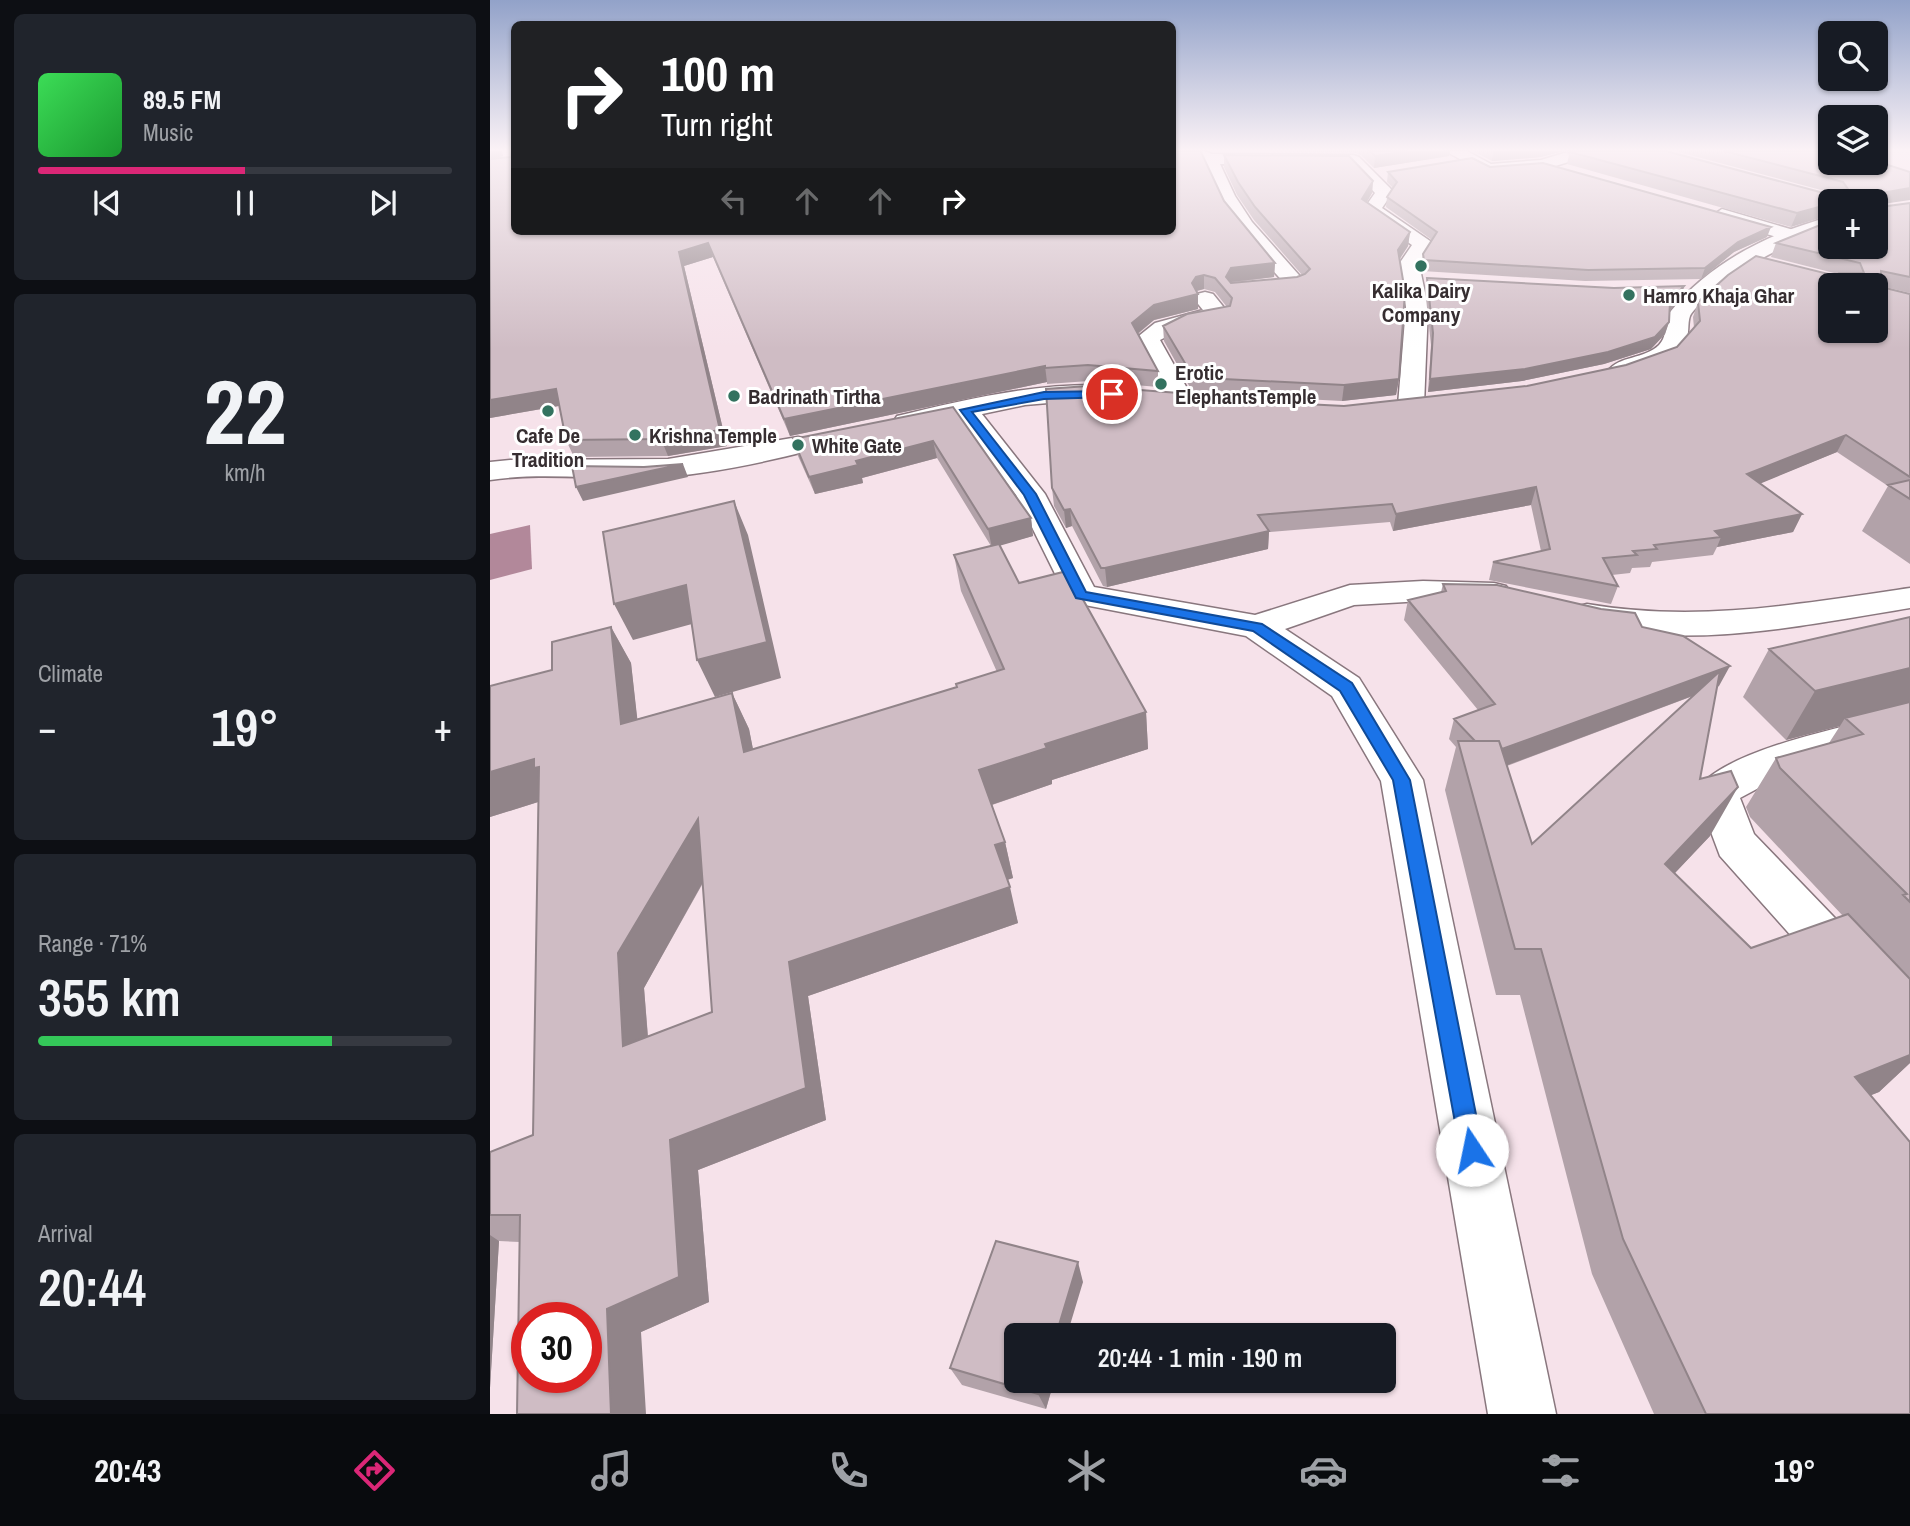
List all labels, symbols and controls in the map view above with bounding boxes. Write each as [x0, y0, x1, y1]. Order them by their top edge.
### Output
map controls [1818, 21, 1888, 343]
button: search [1818, 21, 1888, 91]
text: 100 m [661, 40, 775, 106]
icon: right [546, 49, 637, 140]
text: 89.5 FM [143, 82, 221, 117]
text: Turn right [661, 103, 773, 146]
button: layers [1818, 105, 1888, 175]
text: Music [143, 117, 193, 148]
icon: left [715, 182, 753, 220]
icon: ahead [788, 182, 826, 220]
icon: ahead [861, 182, 899, 220]
icon: right [934, 182, 972, 220]
icon: previous [88, 184, 126, 222]
icon: pause [226, 184, 264, 222]
icon: next [364, 184, 402, 222]
button: + [1818, 189, 1888, 259]
marker: Kalika Dairy Company [1413, 258, 1429, 274]
button: − [1818, 273, 1888, 343]
place label: Kalika Dairy Company [1372, 276, 1471, 329]
place label: Hamro Khaja Ghar [1643, 281, 1795, 310]
marker: Hamro Khaja Ghar [1621, 287, 1637, 303]
text: 22 [204, 350, 287, 472]
place label: Erotic ElephantsTemple [1175, 358, 1316, 411]
pin [1082, 364, 1142, 424]
icon: arrive [1093, 375, 1131, 413]
marker: Erotic ElephantsTemple [1153, 376, 1169, 392]
place label: Badrinath Tirtha [748, 382, 881, 411]
marker: Badrinath Tirtha [726, 388, 742, 404]
marker: Cafe De Tradition [540, 403, 556, 419]
place label: Cafe De Tradition [512, 421, 584, 474]
place label: Krishna Temple [649, 421, 777, 450]
marker: Krishna Temple [627, 427, 643, 443]
place label: White Gate [812, 431, 902, 460]
marker: White Gate [790, 437, 806, 453]
text: km/h [225, 457, 265, 488]
text: Climate [38, 658, 103, 689]
text: 19° [211, 692, 279, 762]
text: − [38, 702, 56, 753]
text: + [434, 702, 452, 753]
text: Range · 71% [38, 928, 147, 959]
text: 355 km [38, 962, 181, 1032]
position arrow [1435, 1113, 1509, 1187]
text: Arrival [38, 1218, 93, 1249]
text: 20:44 [38, 1252, 146, 1322]
speed limit sign: 30 [511, 1302, 602, 1393]
text: 20:44 · 1 min · 190 m [1098, 1340, 1302, 1375]
icon: directions [350, 1446, 399, 1495]
icon: music [587, 1446, 636, 1495]
icon: phone [824, 1446, 873, 1495]
icon: climate [1062, 1446, 1111, 1495]
icon: car [1299, 1446, 1348, 1495]
icon: filters [1536, 1446, 1585, 1495]
text: 20:43 [94, 1449, 161, 1492]
text: 19° [1774, 1449, 1816, 1492]

